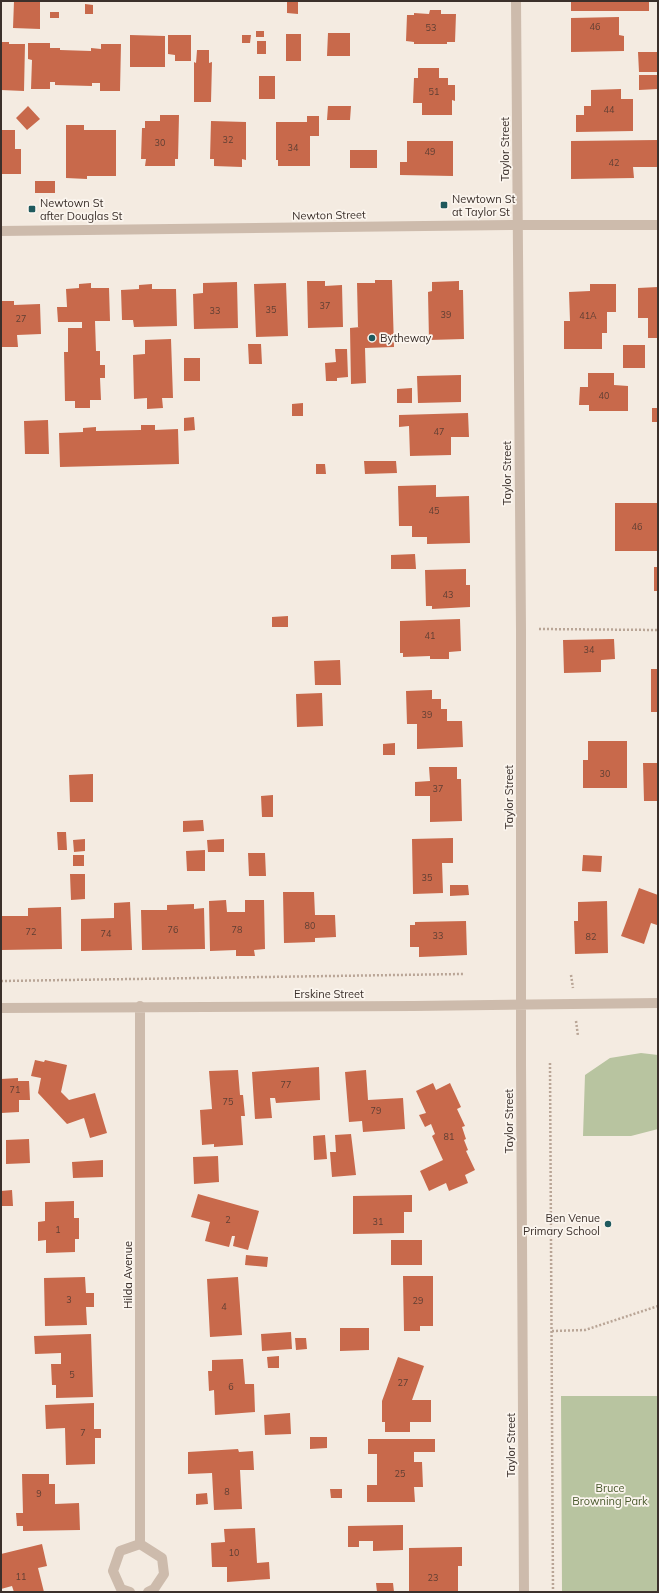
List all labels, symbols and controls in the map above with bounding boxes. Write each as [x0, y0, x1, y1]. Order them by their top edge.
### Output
house number: 46 [590, 21, 600, 32]
house number: 53 [426, 22, 436, 33]
house number: 51 [429, 86, 439, 97]
house number: 44 [604, 104, 615, 115]
street label: Taylor Street [498, 117, 512, 181]
house number: 32 [223, 134, 233, 145]
house number: 30 [155, 137, 165, 148]
house number: 34 [288, 142, 299, 153]
house number: 49 [425, 146, 435, 157]
house number: 42 [609, 157, 619, 168]
place label: Newtown St at Taylor St [452, 192, 515, 219]
place label: Newtown St after Douglas St [40, 196, 123, 223]
marker: Newtown St at Taylor St [439, 200, 449, 210]
marker: Newtown St after Douglas St [27, 204, 37, 214]
street label: Newton Street [292, 207, 366, 223]
house number: 37 [320, 300, 330, 311]
house number: 35 [266, 304, 277, 315]
house number: 33 [210, 305, 220, 316]
house number: 39 [441, 309, 451, 320]
house number: 41A [579, 310, 597, 321]
house number: 27 [16, 313, 26, 324]
place label: Bytheway [380, 331, 432, 345]
marker: Bytheway [367, 333, 377, 343]
house number: 40 [599, 390, 609, 401]
house number: 47 [434, 426, 444, 437]
street label: Taylor Street [500, 441, 514, 505]
house number: 45 [429, 505, 440, 516]
house number: 46 [632, 521, 642, 532]
house number: 43 [443, 589, 453, 600]
house number: 41 [425, 630, 435, 641]
house number: 34 [584, 644, 595, 655]
house number: 39 [422, 709, 432, 720]
street label: Taylor Street [502, 765, 516, 829]
house number: 30 [600, 768, 610, 779]
house number: 37 [433, 783, 443, 794]
house number: 35 [422, 872, 433, 883]
house number: 80 [305, 920, 315, 931]
house number: 76 [168, 924, 178, 935]
house number: 78 [232, 924, 242, 935]
house number: 72 [26, 926, 36, 937]
house number: 74 [101, 928, 112, 939]
house number: 33 [433, 930, 443, 941]
house number: 82 [586, 931, 596, 942]
street label: Erskine Street [294, 987, 364, 1001]
house number: 77 [281, 1079, 291, 1090]
house number: 71 [10, 1084, 20, 1095]
street label: Taylor Street [502, 1089, 516, 1153]
house number: 75 [223, 1096, 234, 1107]
house number: 79 [371, 1105, 381, 1116]
house number: 81 [444, 1131, 454, 1142]
place label: Ben Venue Primary School [523, 1211, 600, 1238]
house number: 2 [225, 1214, 231, 1225]
house number: 31 [373, 1216, 383, 1227]
marker: Ben Venue Primary School [603, 1219, 613, 1229]
house number: 1 [55, 1224, 61, 1235]
street label: Hilda Avenue [121, 1241, 135, 1309]
house number: 3 [66, 1294, 72, 1305]
house number: 29 [413, 1295, 423, 1306]
house number: 4 [221, 1301, 227, 1312]
house number: 5 [69, 1369, 75, 1380]
house number: 27 [398, 1377, 408, 1388]
house number: 6 [228, 1381, 234, 1392]
street label: Taylor Street [504, 1413, 518, 1477]
house number: 7 [80, 1427, 86, 1438]
house number: 25 [395, 1468, 406, 1479]
park label: Bruce Browning Park [572, 1481, 648, 1508]
house number: 8 [224, 1486, 230, 1497]
house number: 9 [36, 1488, 42, 1499]
house number: 10 [229, 1547, 239, 1558]
house number: 11 [16, 1571, 26, 1582]
house number: 23 [428, 1572, 438, 1583]

